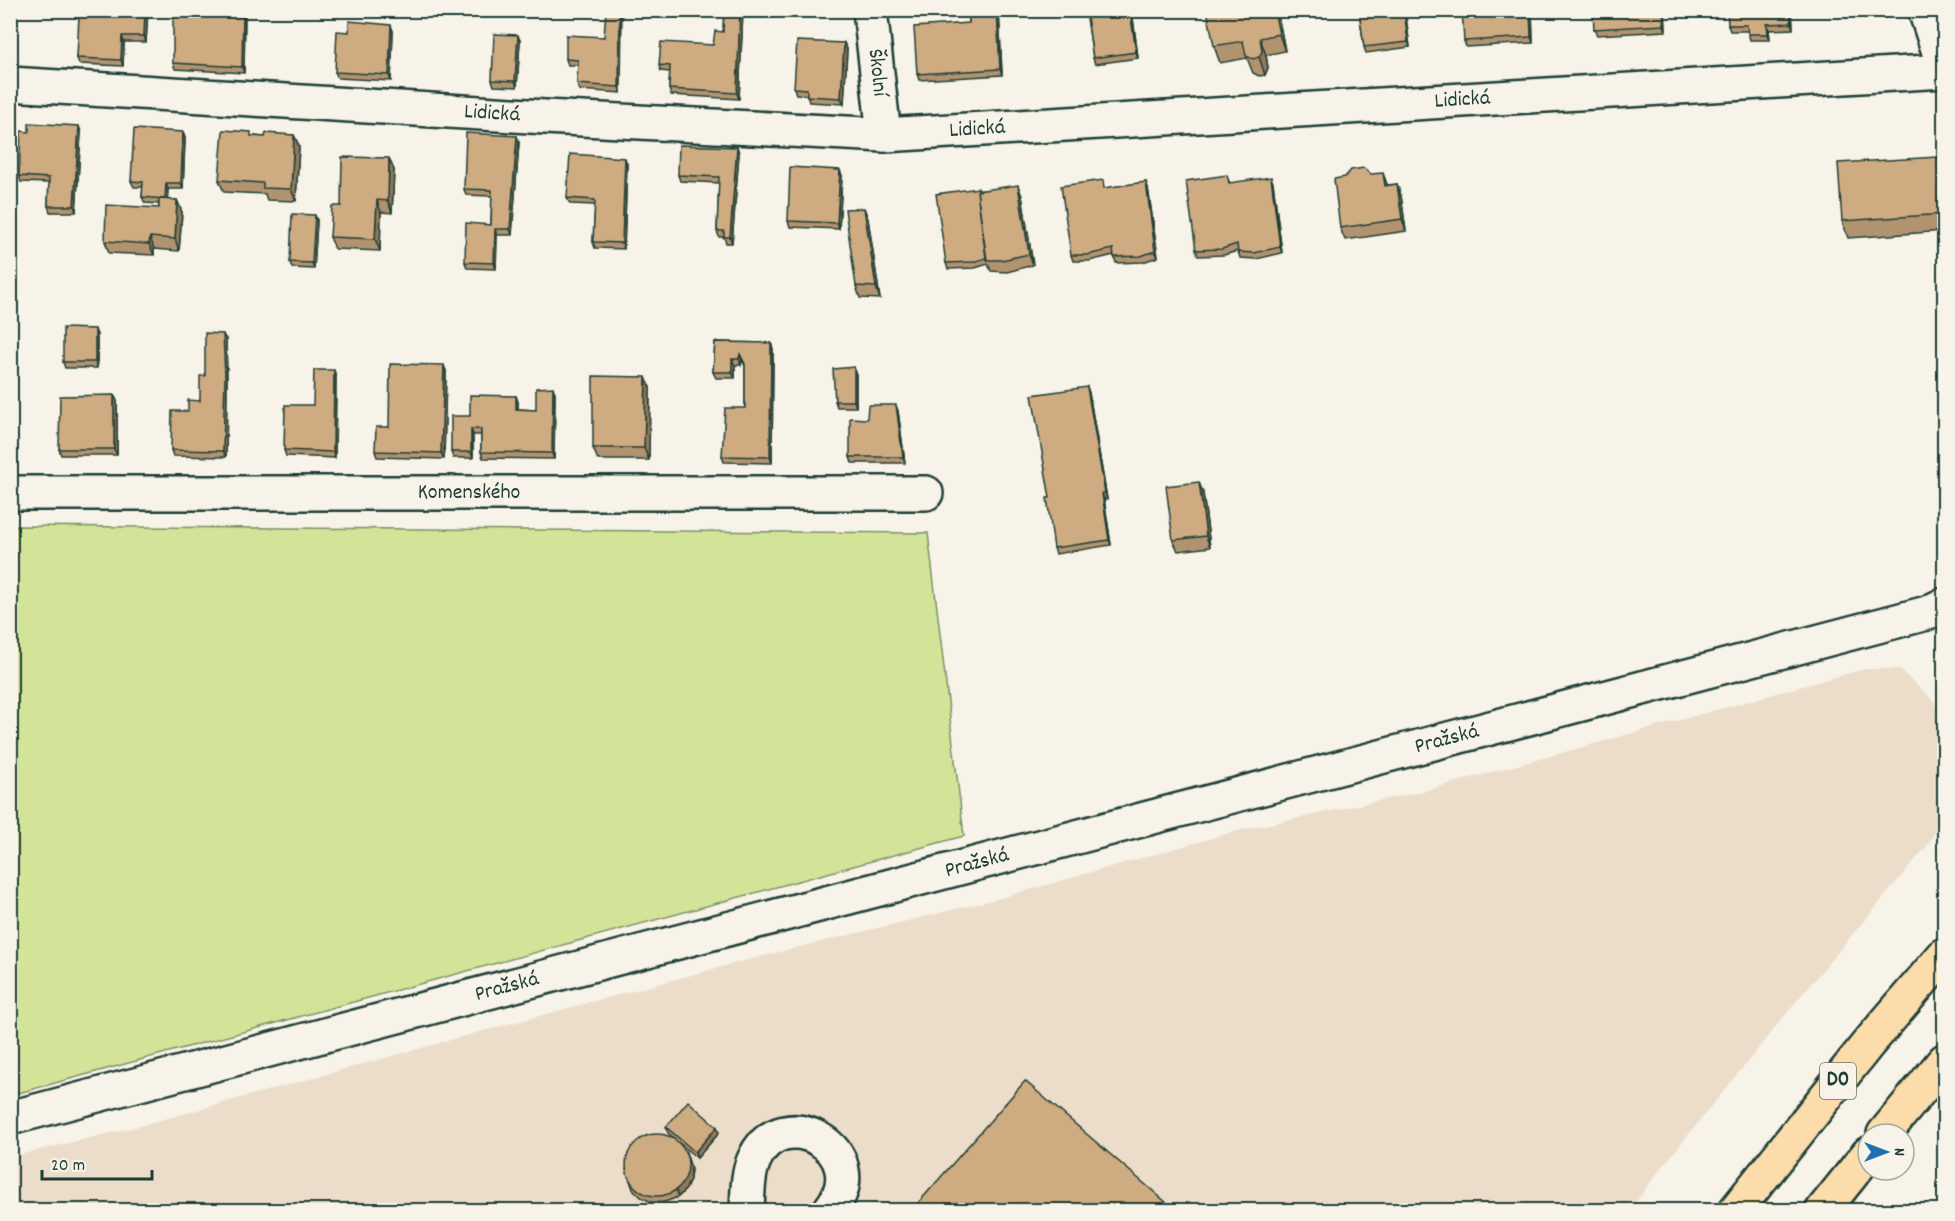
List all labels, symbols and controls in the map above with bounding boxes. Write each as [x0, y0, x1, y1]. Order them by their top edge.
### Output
street label: Školní [859, 47, 895, 100]
street label: Lidická [1433, 83, 1491, 117]
street label: Lidická [463, 97, 521, 131]
street label: Lidická [948, 112, 1006, 147]
street label: Komenského [418, 478, 520, 509]
street label: Pražská [1411, 716, 1483, 763]
street label: Pražská [941, 840, 1013, 887]
street label: Pražská [471, 964, 543, 1010]
road number: D0 [1820, 1063, 1856, 1099]
north arrow [1856, 1122, 1916, 1182]
scale bar [42, 1143, 152, 1181]
text: N [1887, 1148, 1910, 1156]
text: 20 m [51, 1154, 85, 1179]

